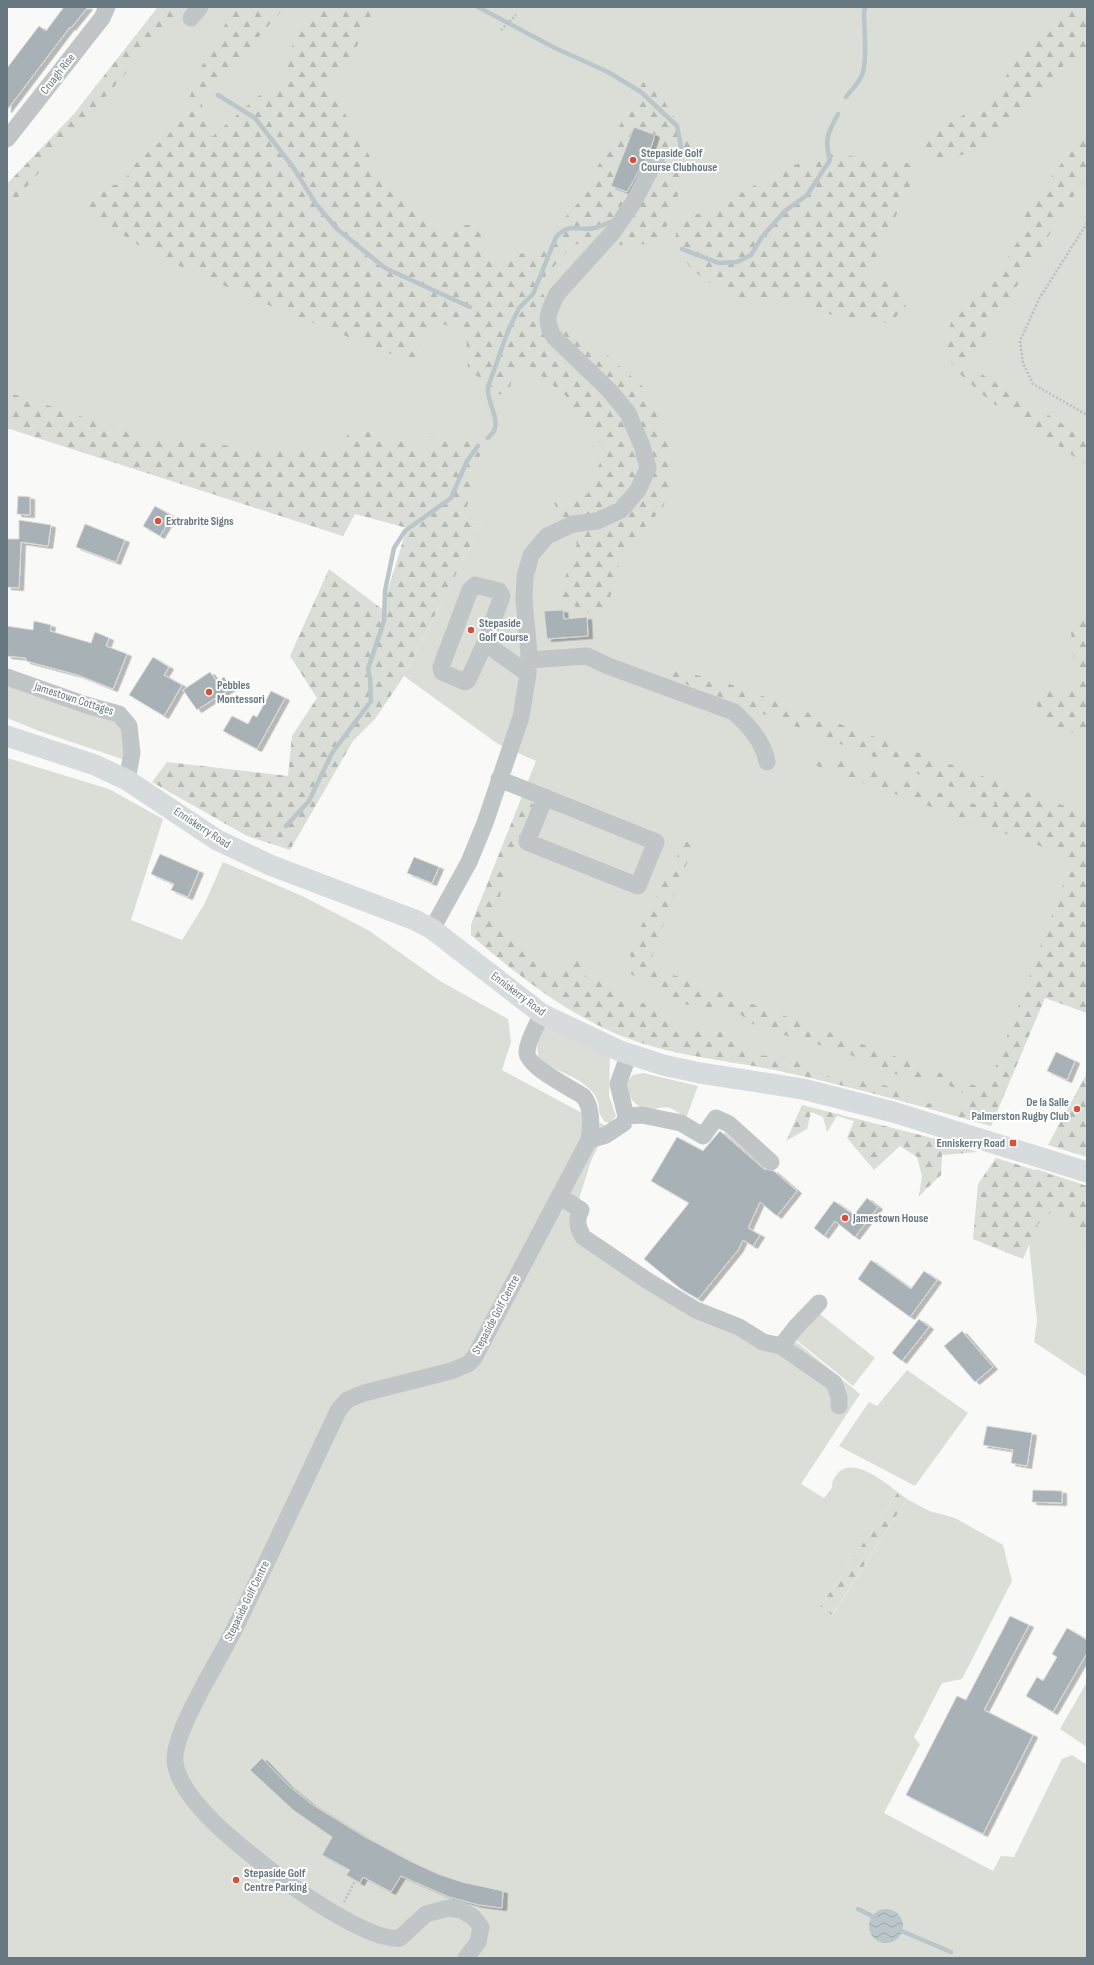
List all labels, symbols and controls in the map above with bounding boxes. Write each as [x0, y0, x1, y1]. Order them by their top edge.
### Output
street label: Cruagh Rise [37, 50, 79, 97]
place label: Stepaside Golf Course Clubhouse [641, 146, 717, 175]
marker: Stepaside Golf Course Clubhouse [628, 155, 638, 165]
place label: Extrabrite Signs [166, 514, 234, 529]
marker: Extrabrite Signs [153, 516, 163, 526]
place label: Stepaside Golf Course [479, 616, 528, 645]
marker: Stepaside Golf Course [466, 625, 476, 635]
place label: Pebbles Montessori [217, 678, 265, 707]
street label: Jamestown Cottages [31, 679, 116, 719]
marker: Pebbles Montessori [204, 687, 214, 697]
street label: Enniskerry Road [171, 804, 233, 852]
street label: Enniskerry Road [488, 969, 548, 1019]
place label: De la Salle Palmerston Rugby Club [972, 1095, 1069, 1124]
marker: De la Salle Palmerston Rugby Club [1072, 1104, 1082, 1114]
place label: Enniskerry Road [937, 1136, 1005, 1151]
marker: Enniskerry Road [1008, 1138, 1018, 1148]
place label: Jamestown House [852, 1211, 928, 1226]
marker: Jamestown House [840, 1213, 850, 1223]
street label: Stepaside Golf Centre [469, 1273, 523, 1357]
street label: Stepaside Golf Centre [221, 1558, 273, 1644]
place label: Stepaside Golf Centre Parking [244, 1866, 307, 1895]
marker: Stepaside Golf Centre Parking [231, 1875, 241, 1885]

